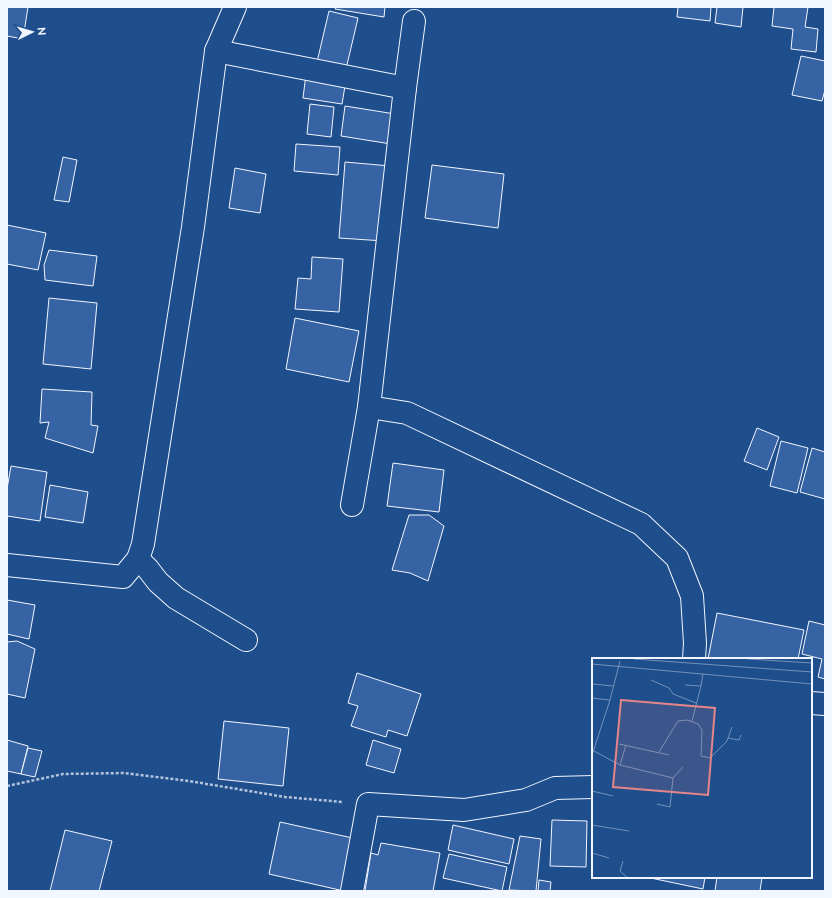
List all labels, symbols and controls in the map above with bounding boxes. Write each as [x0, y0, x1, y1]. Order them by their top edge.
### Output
north arrow [12, 12, 52, 52]
text: N [34, 26, 49, 36]
inset map [592, 658, 812, 878]

